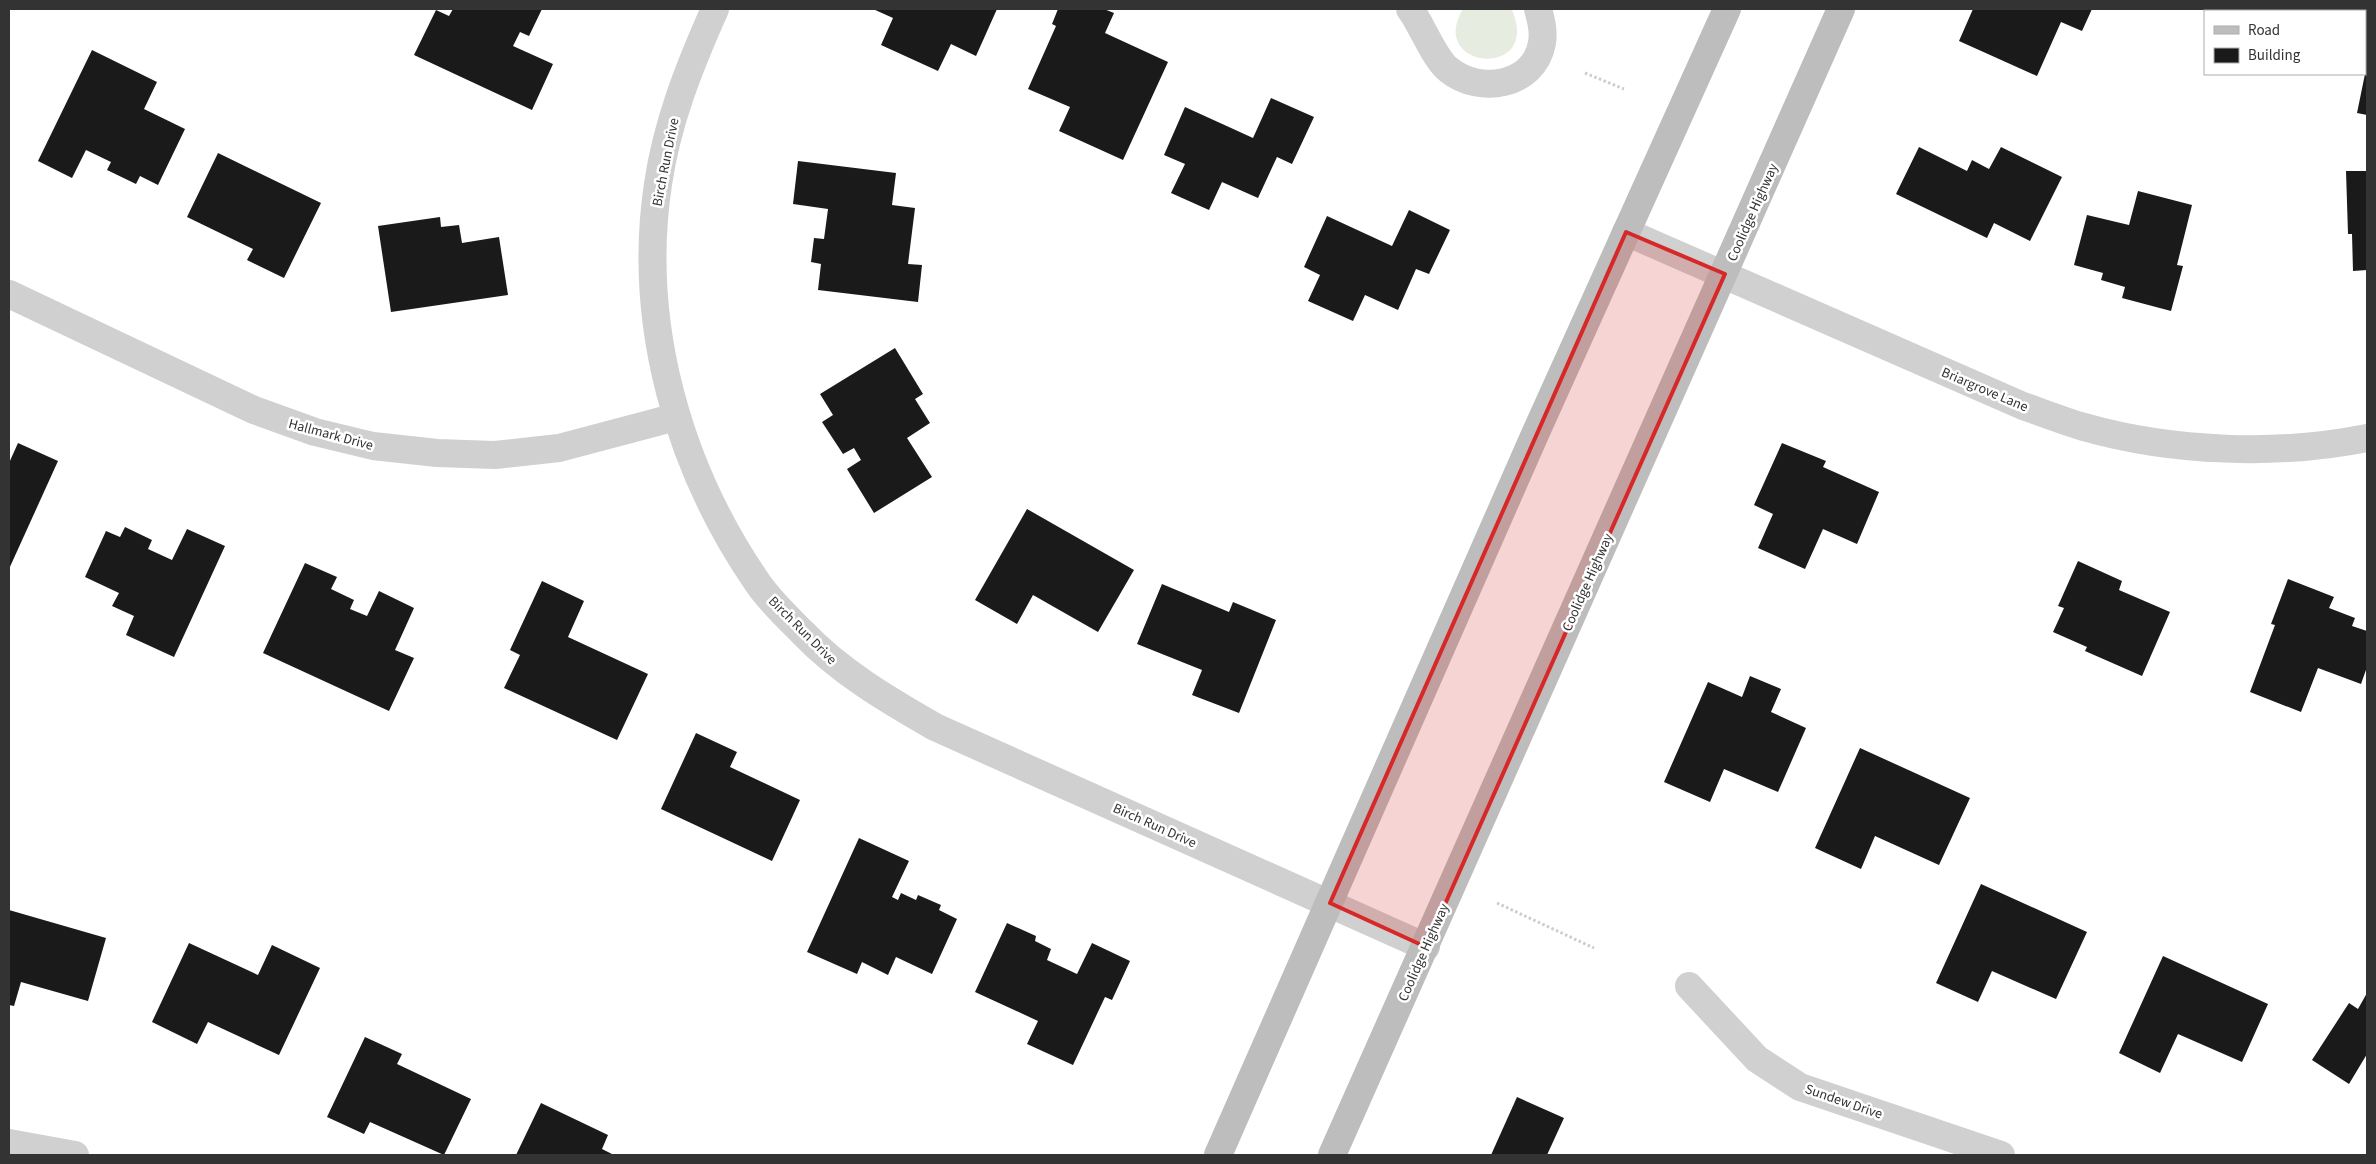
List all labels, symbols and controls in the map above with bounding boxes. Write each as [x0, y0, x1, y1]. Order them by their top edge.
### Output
legend [2204, 10, 2366, 75]
text: Road [2248, 20, 2280, 41]
text: Building [2248, 45, 2301, 66]
street label: Birch Run Drive [648, 116, 684, 208]
street label: Coolidge Highway [1722, 160, 1784, 265]
street label: Briargrove Lane [1938, 363, 2031, 417]
street label: Hallmark Drive [286, 414, 375, 456]
street label: Coolidge Highway [1557, 530, 1619, 635]
street label: Birch Run Drive [764, 592, 841, 669]
street label: Birch Run Drive [1110, 799, 1200, 853]
street label: Coolidge Highway [1393, 900, 1455, 1005]
street label: Sundew Drive [1802, 1079, 1885, 1125]

